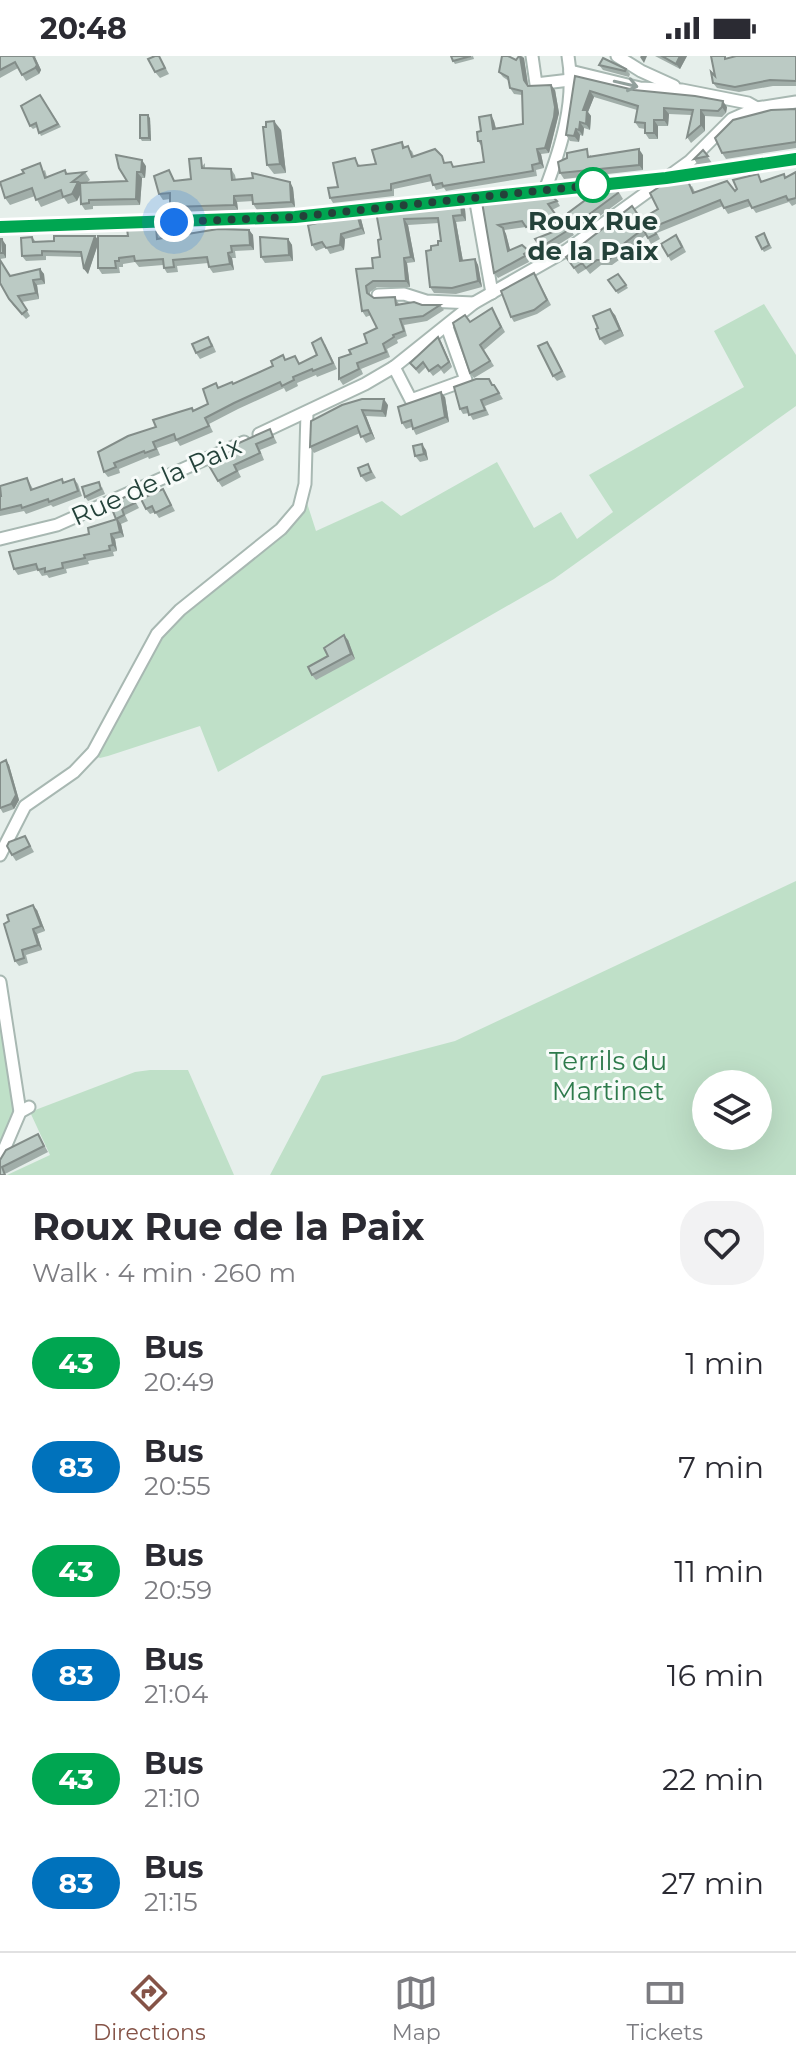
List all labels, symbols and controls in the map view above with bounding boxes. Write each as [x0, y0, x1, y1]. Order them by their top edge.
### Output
text: 20:48 [40, 10, 127, 47]
one-way arrow [612, 77, 638, 92]
marker: Roux Rue de la Paix [576, 168, 610, 202]
your location [154, 202, 194, 242]
place label: Roux Rue de la Paix [528, 205, 659, 267]
street label: Rue de la Paix [66, 429, 246, 533]
park label: Terrils du Martinet [549, 1045, 667, 1107]
map controls [692, 1070, 772, 1150]
button: layers [692, 1070, 772, 1150]
button: heart [680, 1201, 764, 1285]
text: Roux Rue de la Paix [32, 1203, 424, 1250]
text: Walk · 4 min · 260 m [32, 1257, 296, 1289]
text: Bus [144, 1329, 204, 1366]
text: 1 min [685, 1345, 764, 1382]
text: 43 [58, 1346, 94, 1380]
text: 20:49 [144, 1366, 214, 1398]
text: Bus [144, 1433, 204, 1470]
text: 7 min [678, 1449, 764, 1486]
text: 83 [58, 1450, 94, 1484]
text: 20:55 [144, 1470, 211, 1502]
text: Bus [144, 1537, 204, 1574]
text: 11 min [674, 1553, 764, 1590]
text: 43 [58, 1554, 94, 1588]
text: 20:59 [144, 1574, 212, 1606]
text: Bus [144, 1641, 204, 1678]
text: 16 min [667, 1657, 764, 1694]
text: 83 [58, 1658, 94, 1692]
text: 21:04 [144, 1678, 208, 1710]
text: Bus [144, 1745, 204, 1782]
text: 22 min [662, 1761, 764, 1798]
text: 43 [58, 1762, 94, 1796]
text: 21:10 [144, 1782, 200, 1814]
text: Bus [144, 1849, 204, 1886]
text: 27 min [661, 1865, 764, 1902]
text: 83 [58, 1866, 94, 1900]
text: 21:15 [144, 1886, 198, 1918]
tab: Directions [93, 1971, 206, 2046]
tab: Map [392, 1971, 441, 2046]
tab: Tickets [627, 1971, 703, 2046]

